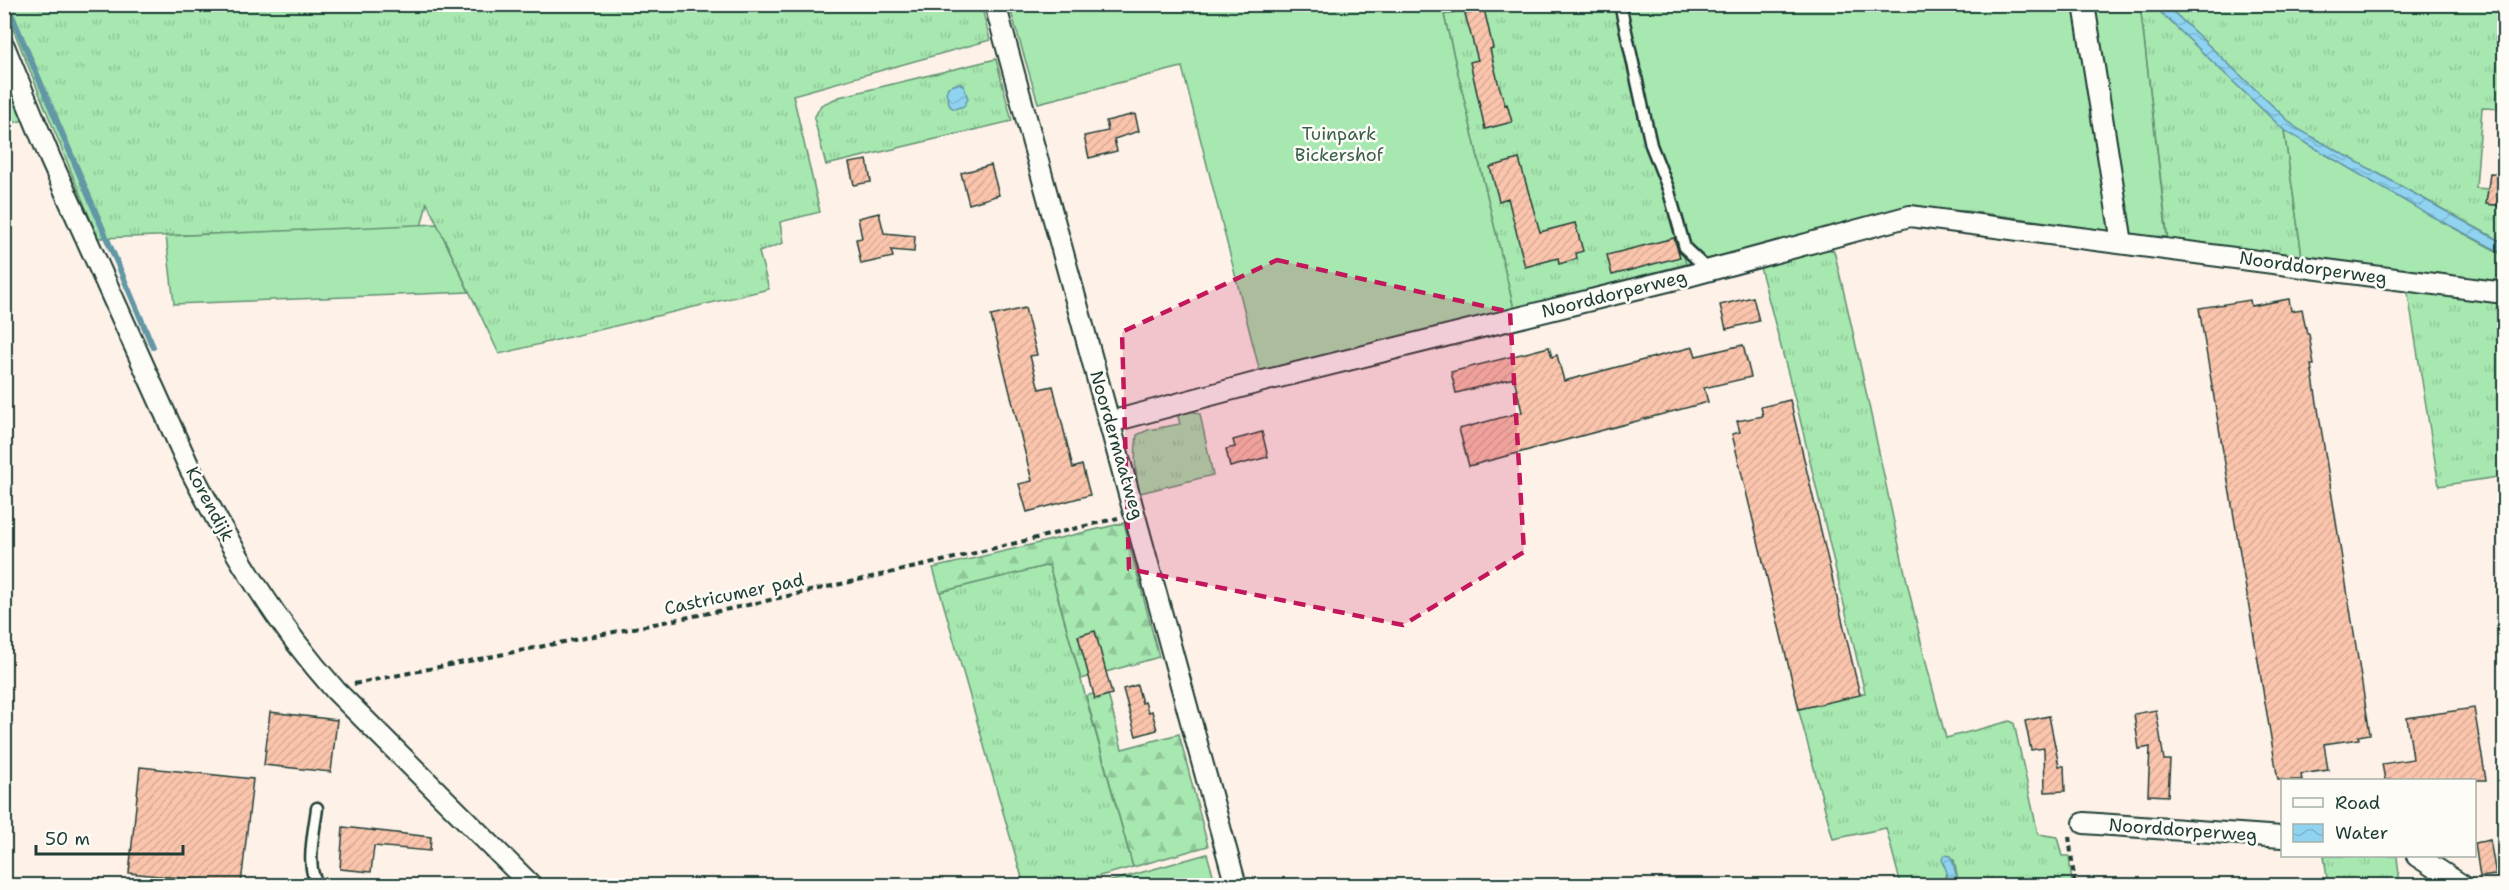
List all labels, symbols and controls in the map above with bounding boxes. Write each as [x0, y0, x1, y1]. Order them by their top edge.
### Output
park label: Tuinpark Bickershof [1295, 122, 1384, 167]
street label: Noorddorperweg [2238, 246, 2388, 290]
street label: Noorddorperweg [1539, 264, 1689, 324]
street label: Noordermaatweg [1084, 368, 1150, 522]
street label: Korendijk [180, 462, 240, 546]
street label: Castricumer pad [662, 567, 806, 621]
legend [2281, 779, 2476, 857]
text: Road [2335, 791, 2380, 815]
street label: Noorddorperweg [2108, 813, 2258, 847]
scale bar [36, 818, 183, 856]
text: Water [2335, 821, 2388, 845]
text: 50 m [45, 827, 90, 851]

